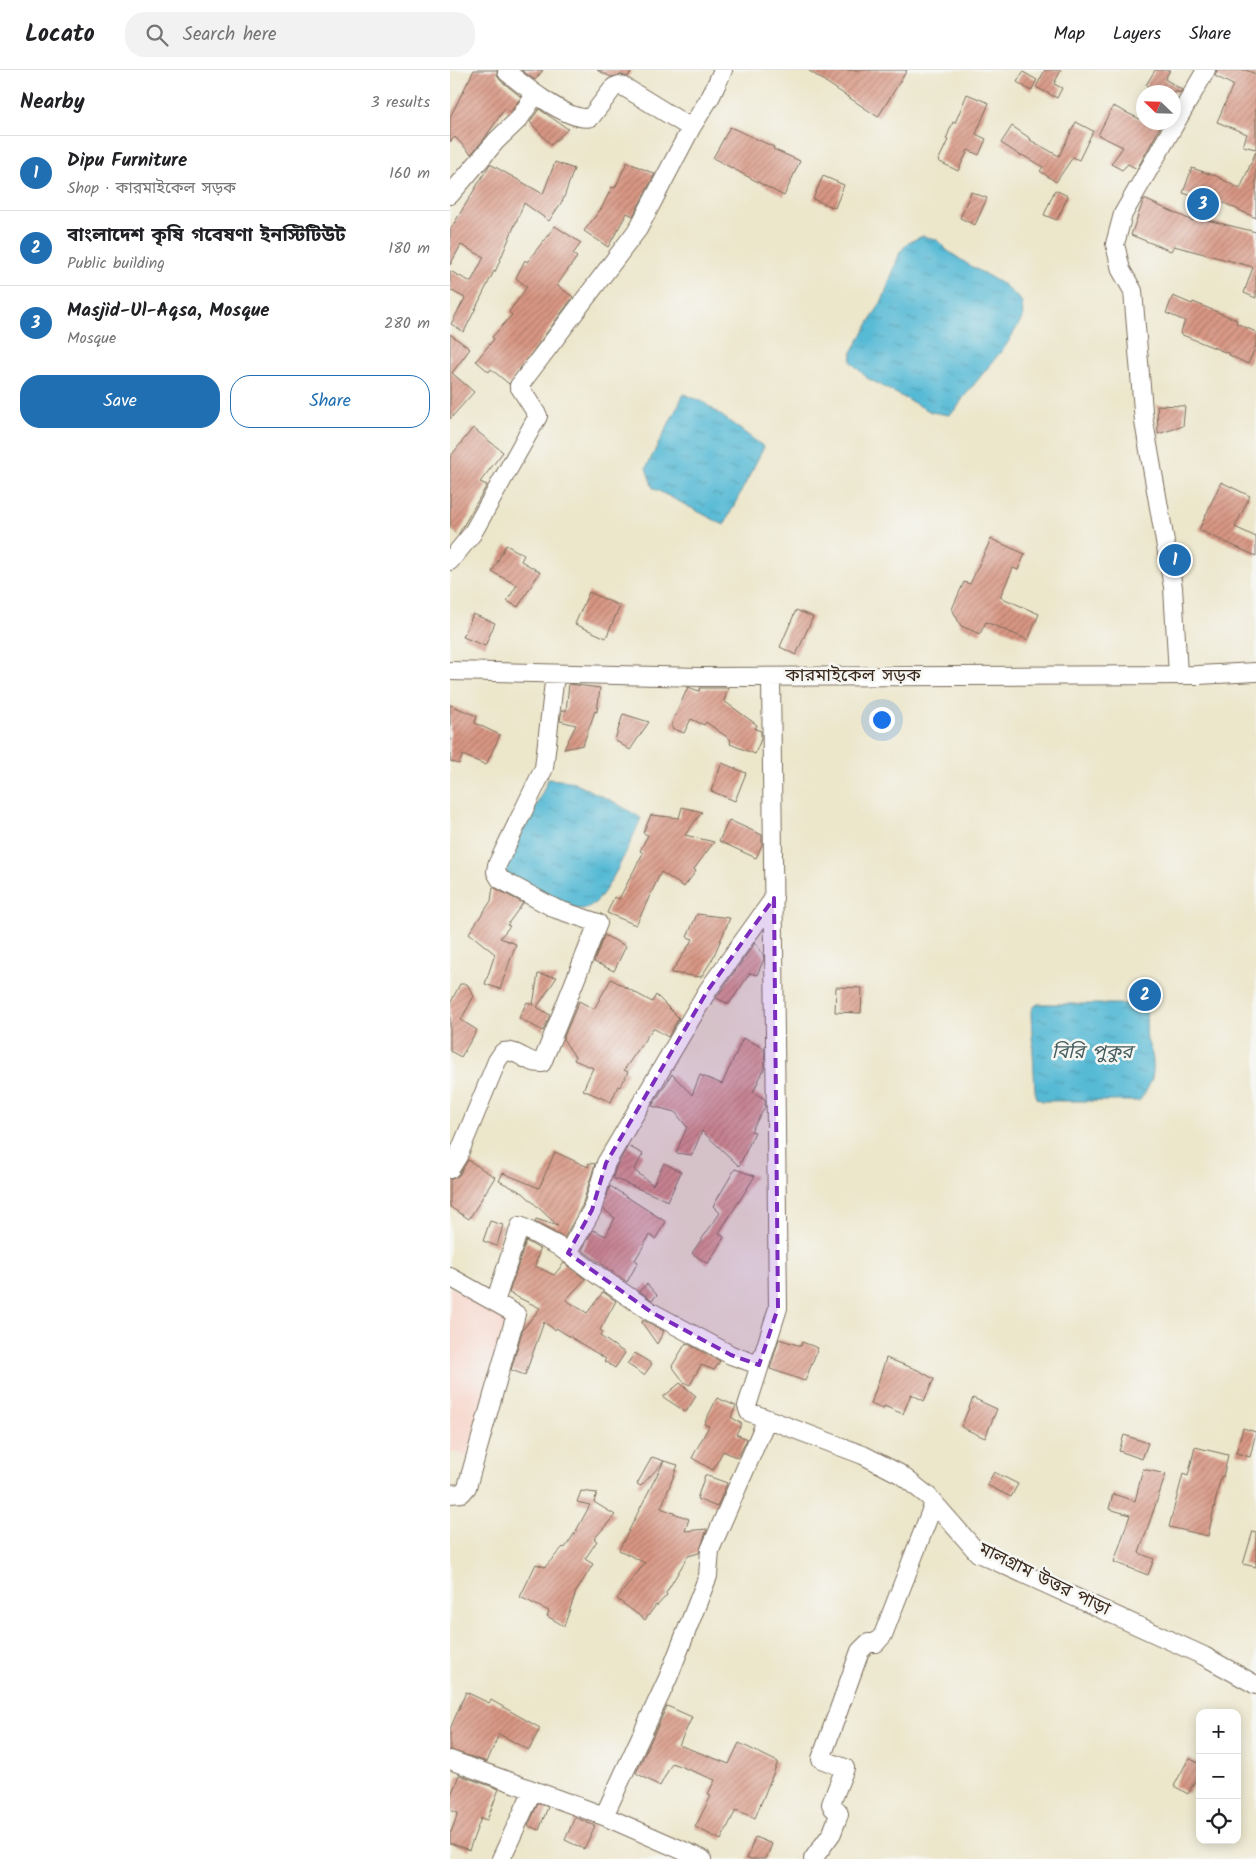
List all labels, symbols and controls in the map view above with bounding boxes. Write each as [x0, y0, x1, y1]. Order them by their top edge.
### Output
search box [125, 12, 475, 57]
text: Locato [25, 15, 95, 54]
text: Search here [183, 20, 276, 50]
text: Map [1054, 20, 1085, 49]
text: Layers [1113, 20, 1161, 49]
text: Share [1189, 20, 1231, 49]
icon: search [143, 21, 171, 49]
north arrow [1136, 85, 1181, 130]
text: Nearby [20, 86, 85, 119]
text: 3 results [371, 90, 430, 115]
text: Dipu Furniture [67, 146, 187, 176]
text: 1 [34, 161, 38, 186]
text: 160 m [389, 161, 430, 186]
text: Shop · কারমাইকেল সড়ক [67, 176, 236, 201]
pin: 3 [1187, 185, 1219, 223]
text: বাংলাদেশ কৃষি গবেষণা ইনস্টিটিউট [67, 221, 346, 251]
text: 2 [31, 236, 41, 261]
text: 180 m [388, 236, 430, 261]
text: Public building [67, 251, 165, 276]
text: Masjid-Ul-Aqsa, Mosque [67, 296, 270, 326]
text: 3 [32, 311, 40, 336]
text: 280 m [384, 311, 430, 336]
text: Mosque [67, 326, 116, 351]
button: Save [20, 375, 220, 428]
button: Share [230, 375, 430, 428]
pin: 1 [1159, 541, 1191, 579]
street label: কারমাইকেল সড়ক [784, 662, 921, 691]
your location [869, 707, 895, 733]
pin: 2 [1129, 976, 1161, 1014]
water label: বিরি পুকুর [1052, 1038, 1136, 1068]
street label: মালগ্রাম উত্তর পাড়া [972, 1535, 1115, 1625]
map controls [1196, 1709, 1241, 1844]
button: + [1196, 1709, 1241, 1754]
button: − [1196, 1754, 1241, 1799]
button: locate [1196, 1799, 1241, 1844]

